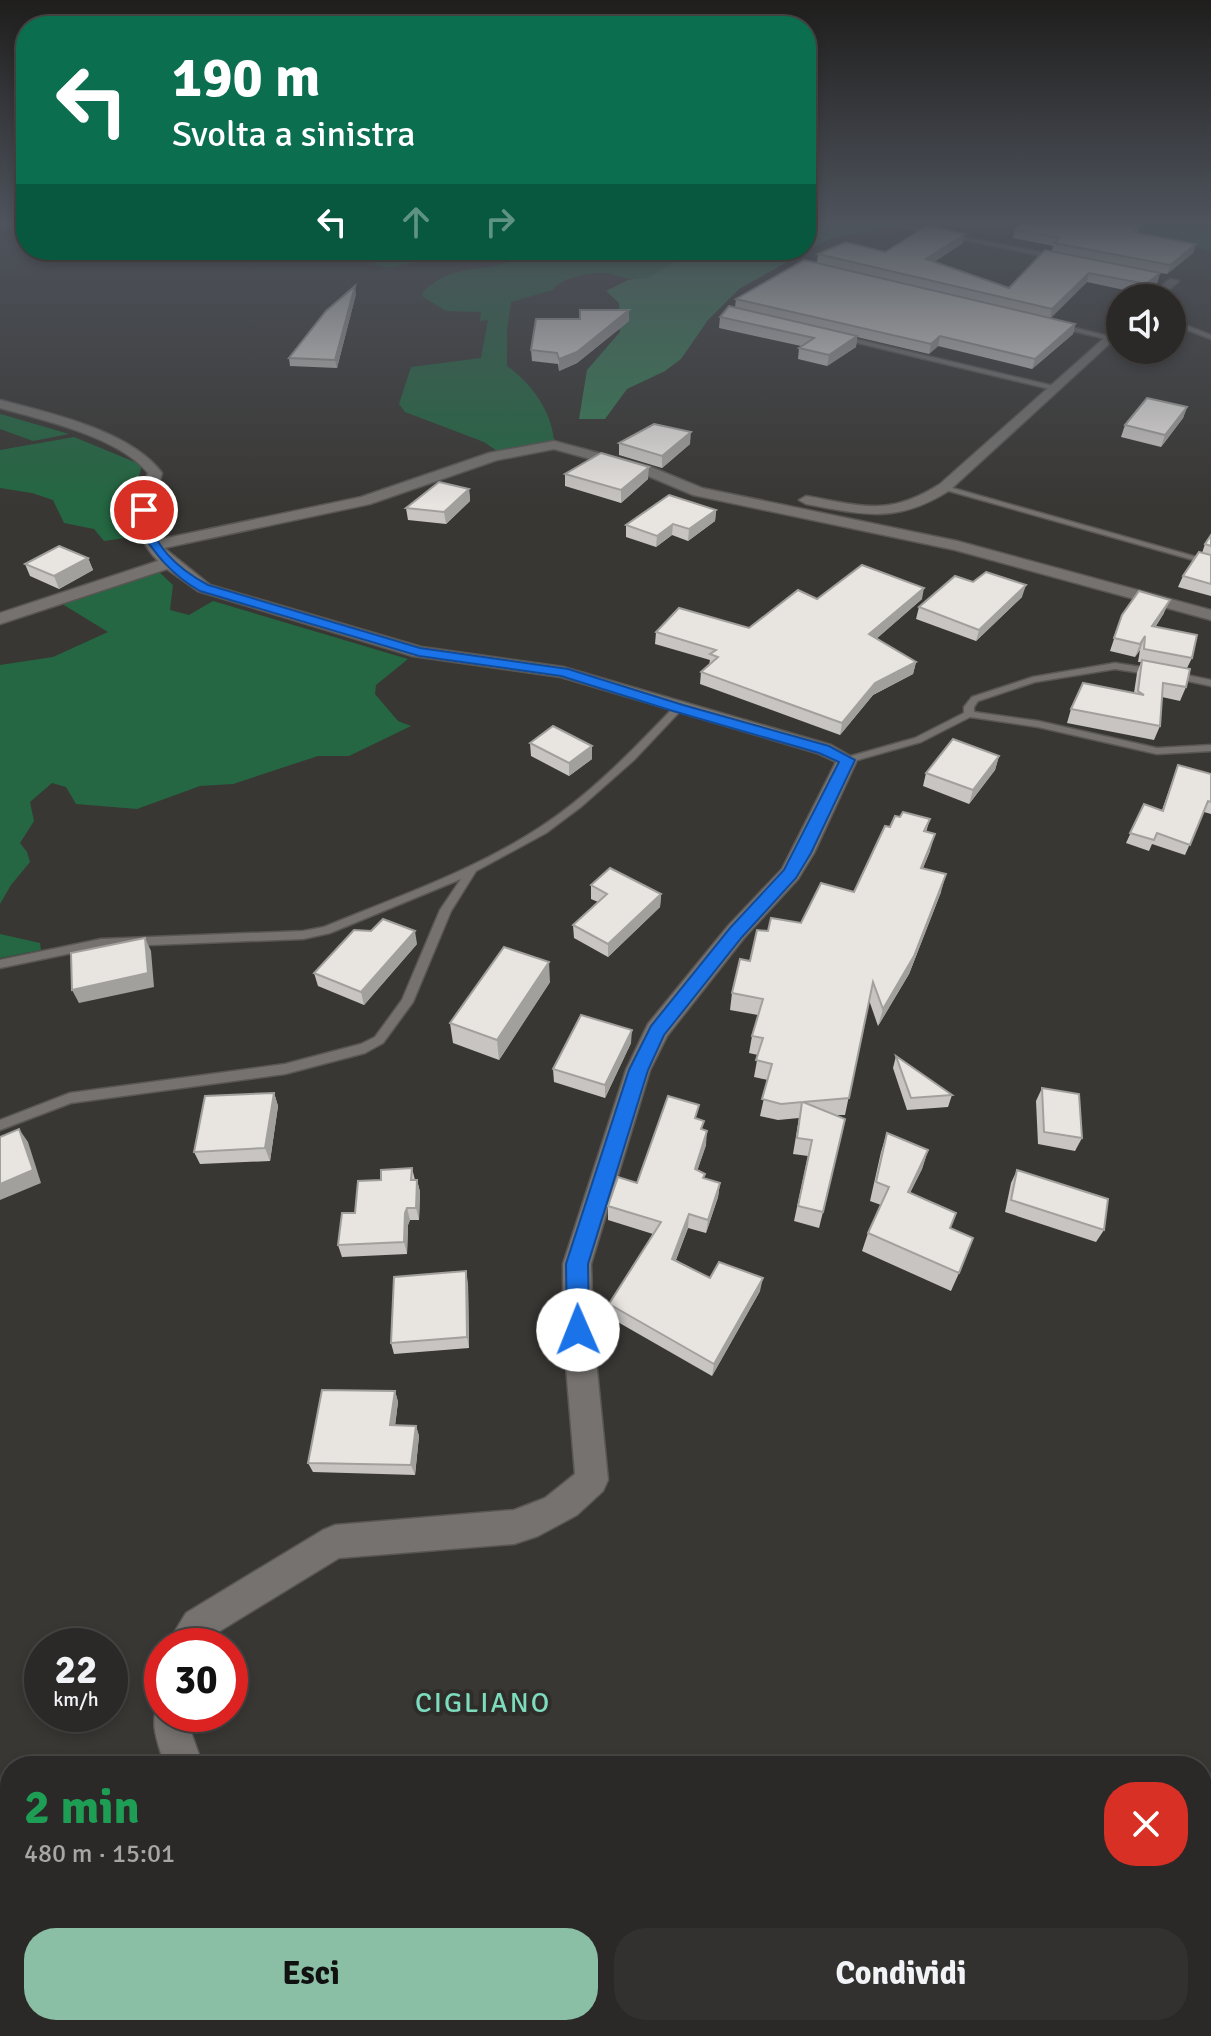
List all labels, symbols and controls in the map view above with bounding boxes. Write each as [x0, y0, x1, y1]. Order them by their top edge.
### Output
text: 190 m [172, 43, 320, 112]
icon: left [40, 48, 144, 152]
text: Svolta a sinistra [172, 112, 415, 157]
icon: left [310, 200, 354, 244]
icon: ahead [394, 200, 438, 244]
icon: right [478, 200, 522, 244]
map controls [1106, 284, 1186, 364]
button: sound [1106, 284, 1186, 364]
pin [110, 476, 178, 544]
icon: arrive [122, 488, 166, 532]
position arrow [536, 1288, 620, 1372]
speed limit sign: 30 [144, 1628, 248, 1732]
text: 22 [54, 1645, 98, 1695]
district label: CIGLIANO [415, 1686, 551, 1720]
text: km/h [53, 1687, 99, 1712]
text: 2 min [24, 1778, 140, 1837]
button: close [1104, 1782, 1188, 1866]
text: 480 m · 15:01 [24, 1838, 175, 1870]
button: Esci [24, 1928, 598, 2020]
button: Condividi [614, 1928, 1188, 2020]

